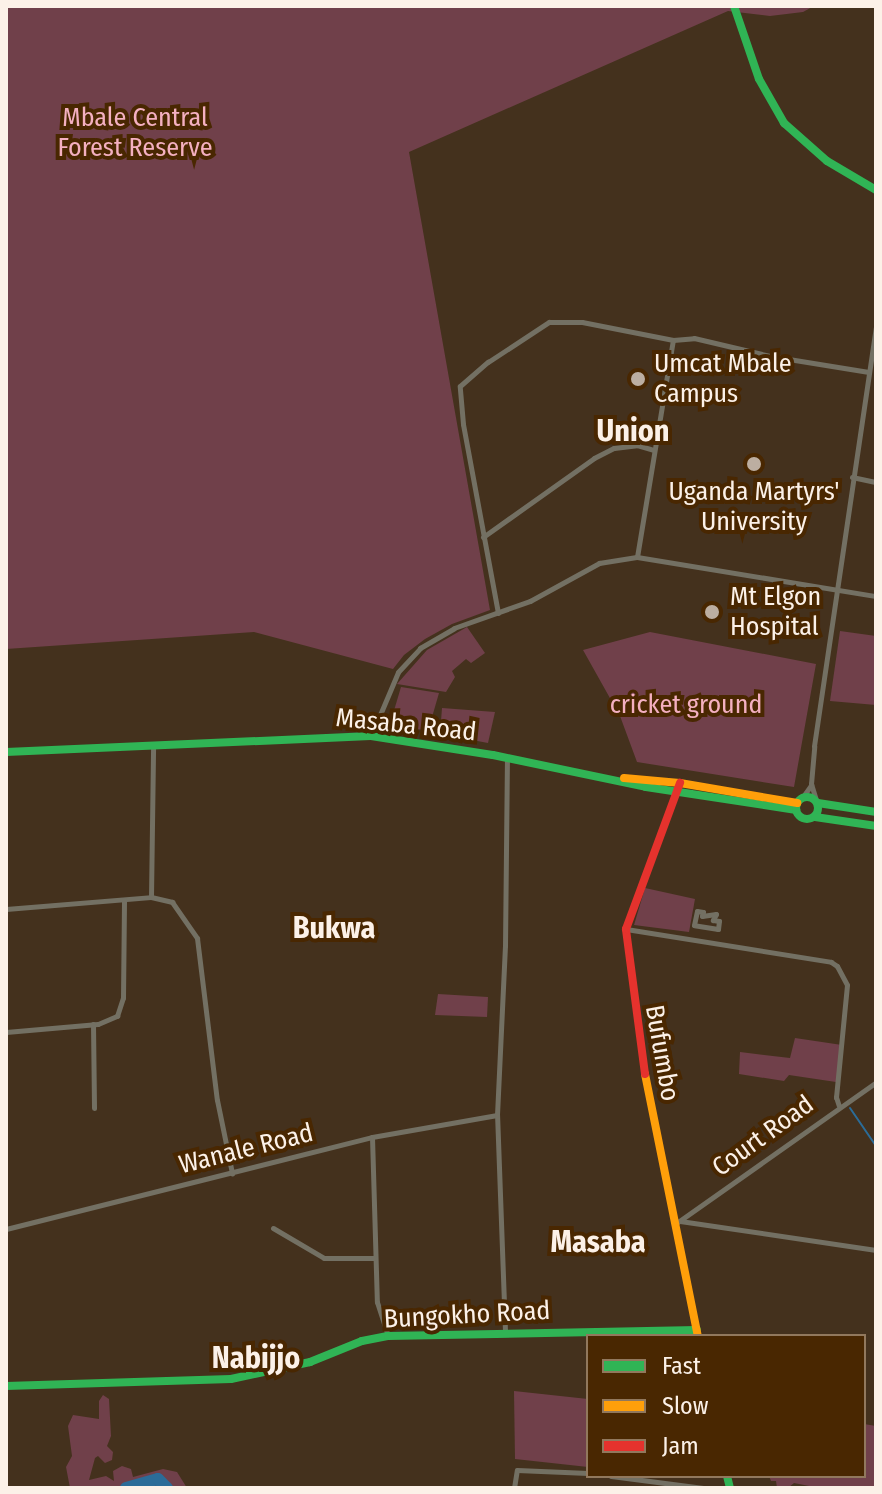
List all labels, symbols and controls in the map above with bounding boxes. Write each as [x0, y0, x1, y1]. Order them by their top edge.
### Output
park label: Mbale Central Forest Reserve [57, 102, 213, 164]
place label: Umcat Mbale Campus [654, 348, 792, 410]
marker: Umcat Mbale Campus [629, 370, 647, 388]
district label: Union [597, 413, 669, 449]
marker: Uganda Martyrs' University [745, 455, 763, 473]
place label: Uganda Martyrs' University [668, 476, 840, 538]
place label: Mt Elgon Hospital [730, 581, 821, 642]
marker: Mt Elgon Hospital [701, 601, 723, 623]
park label: cricket ground [610, 689, 762, 721]
street label: Masaba Road [334, 702, 478, 748]
district label: Bukwa [293, 910, 375, 946]
street label: Bufumbo [638, 1003, 686, 1103]
street label: Court Road [706, 1089, 820, 1183]
street label: Wanale Road [176, 1117, 316, 1181]
district label: Masaba [550, 1224, 646, 1260]
street label: Bungokho Road [383, 1295, 551, 1335]
legend [586, 1334, 866, 1478]
district label: Nabijjo [212, 1340, 300, 1376]
text: Fast [662, 1352, 701, 1380]
text: Slow [662, 1392, 708, 1420]
text: Jam [662, 1432, 699, 1460]

